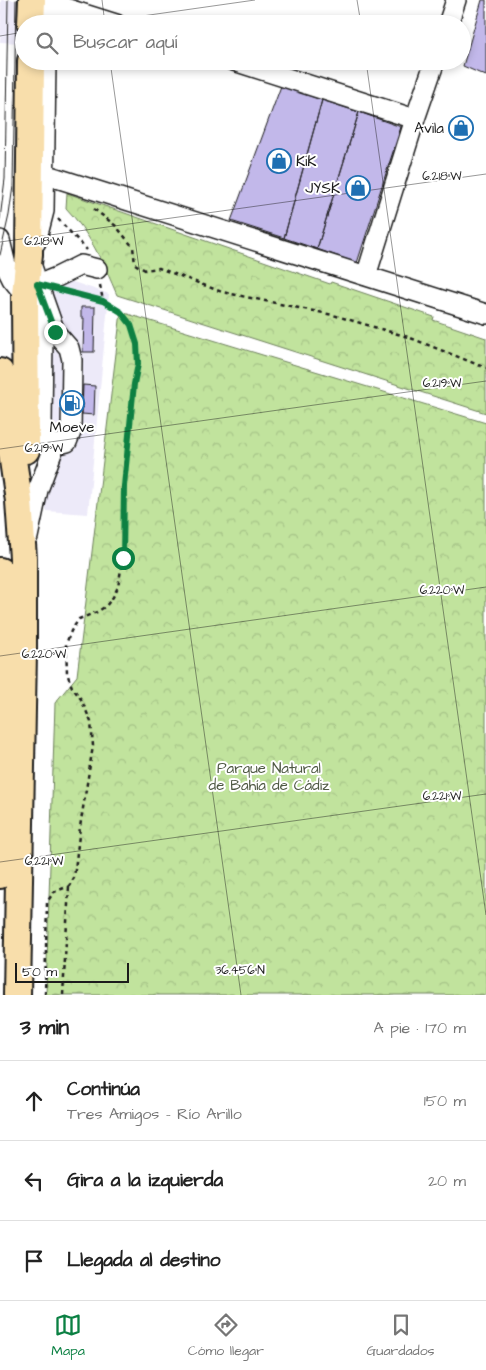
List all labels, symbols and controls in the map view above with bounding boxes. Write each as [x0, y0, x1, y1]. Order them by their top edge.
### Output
search box [15, 15, 471, 70]
icon: search [33, 29, 61, 57]
text: Buscar aquí [73, 29, 177, 56]
shop icon: Avila [448, 115, 474, 141]
place label: Avila [414, 118, 444, 139]
shop icon: KiK [266, 148, 292, 174]
place label: KiK [296, 151, 316, 172]
text: 6.218°W [422, 168, 462, 185]
shop icon: JYSK [345, 175, 371, 201]
place label: JYSK [305, 178, 340, 199]
text: 6.218°W [24, 233, 64, 250]
route end [44, 321, 67, 344]
text: 6.219°W [423, 375, 462, 392]
fuel station icon: Moeve [59, 390, 85, 416]
place label: Moeve [50, 417, 94, 438]
text: 6.219°W [25, 440, 64, 457]
route start [112, 547, 135, 570]
text: 6.220°W [420, 582, 465, 599]
text: 6.220°W [22, 646, 67, 663]
park label: Parque Natural de Bahía de Cádiz [209, 758, 330, 796]
text: 6.221°W [423, 788, 462, 805]
text: 6.221°W [25, 853, 64, 870]
scale bar [15, 960, 129, 983]
text: 50 m [22, 962, 57, 982]
text: 36.456°N [215, 962, 265, 979]
text: 3 min [20, 1013, 69, 1042]
text: A pie · 170 m [373, 1017, 466, 1039]
text: Continúa [67, 1076, 140, 1103]
icon: ahead [20, 1087, 48, 1115]
text: 150 m [424, 1090, 466, 1112]
text: Tres Amigos - Río Arillo [67, 1103, 242, 1125]
icon: left [20, 1167, 48, 1195]
text: Gira a la izquierda [67, 1167, 223, 1194]
text: 20 m [428, 1170, 466, 1192]
icon: arrive [20, 1247, 48, 1275]
text: Llegada al destino [67, 1247, 220, 1274]
tab: Mapa [51, 1311, 85, 1361]
tab: Cómo llegar [188, 1311, 264, 1361]
tab: Guardados [367, 1311, 435, 1361]

